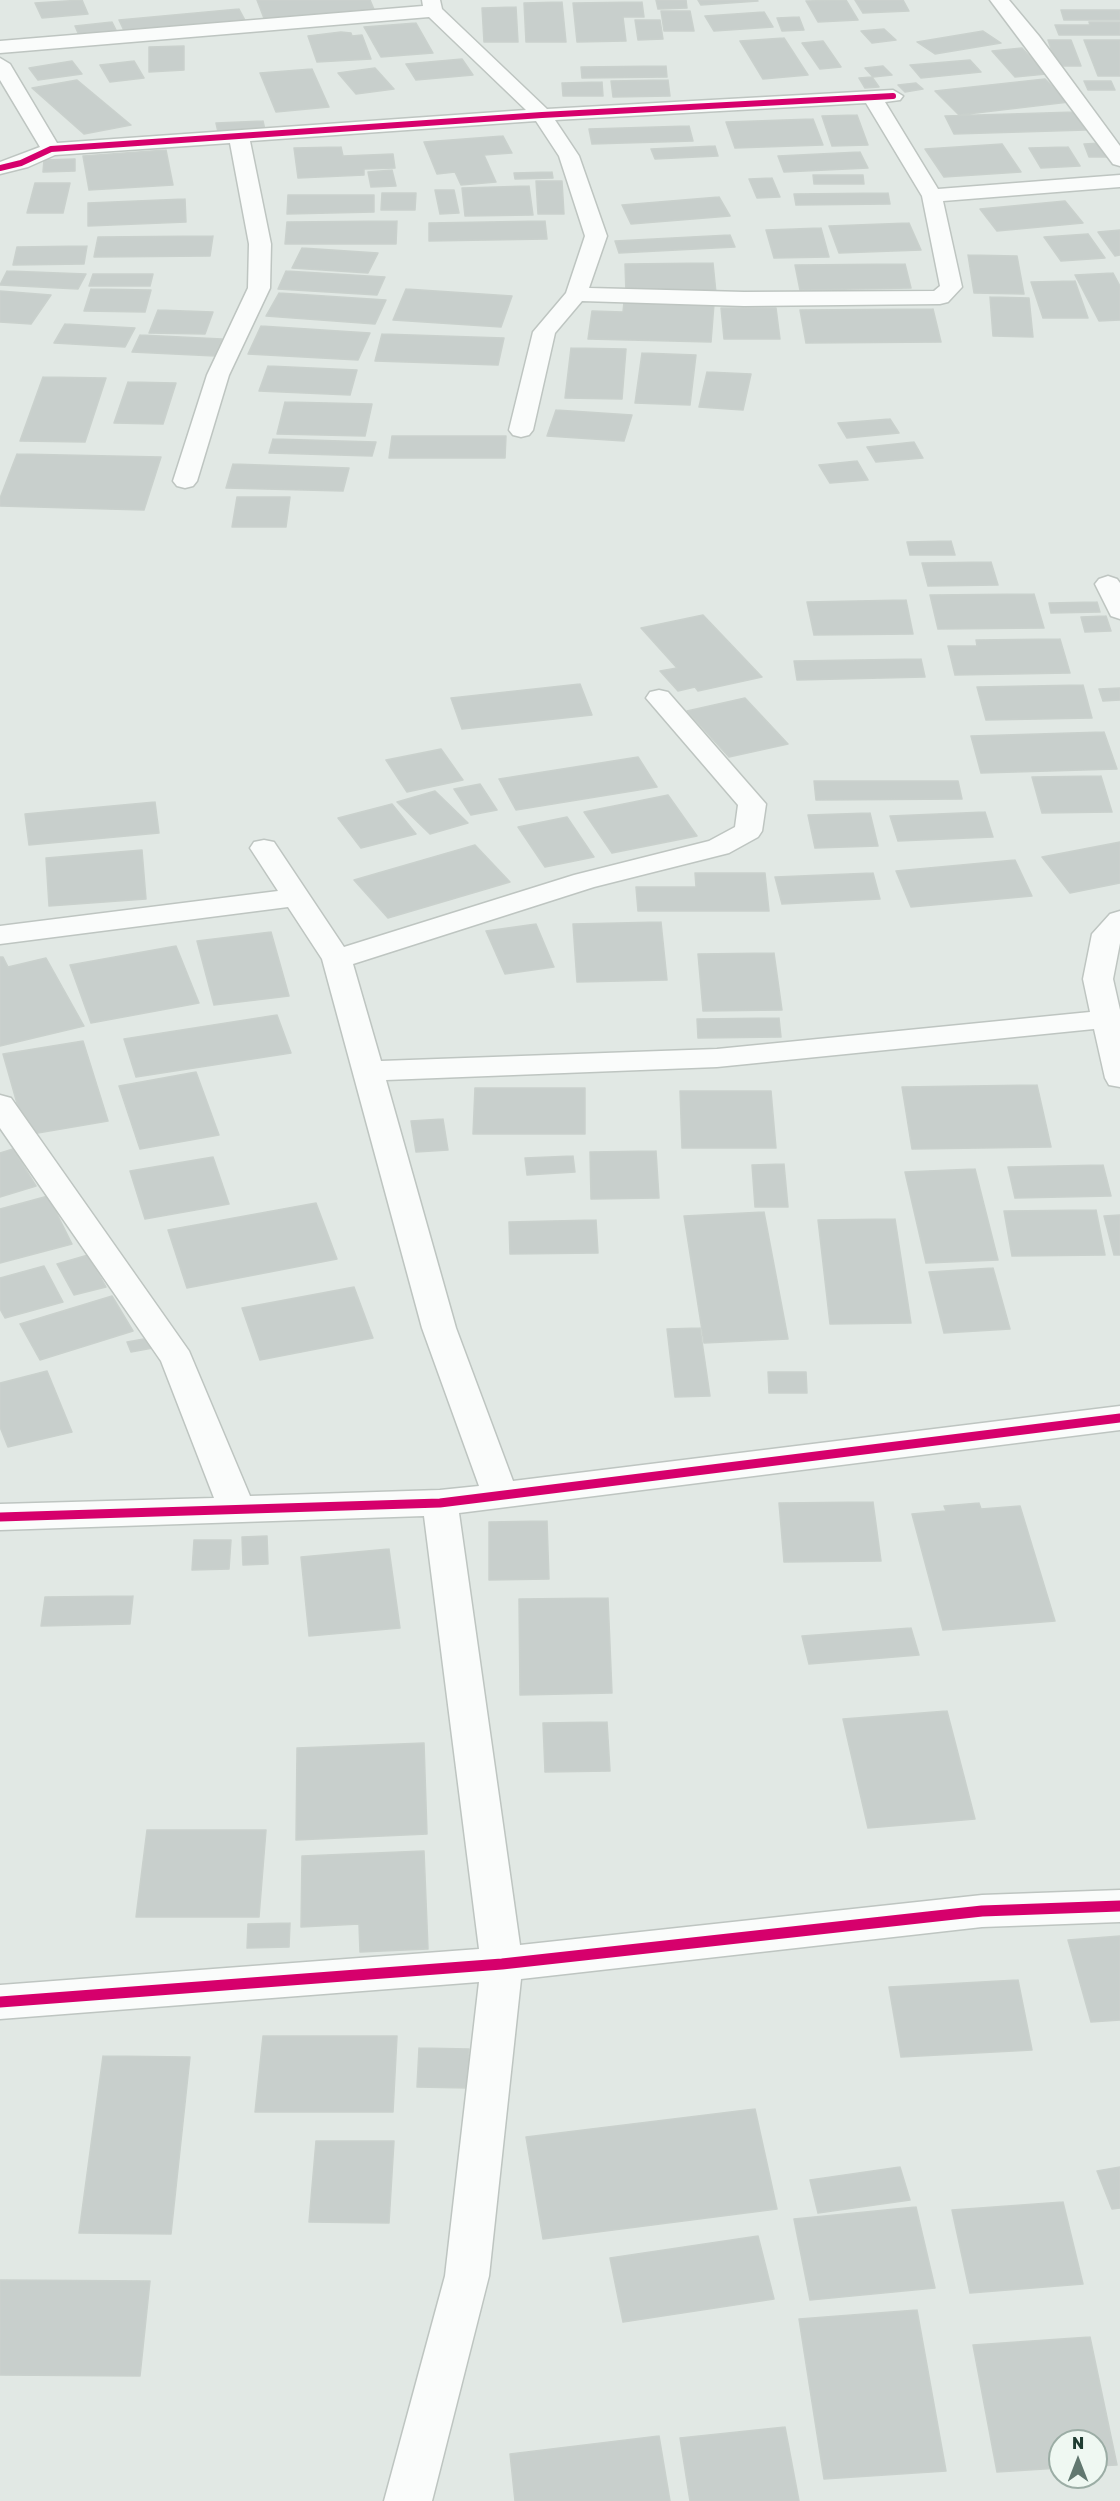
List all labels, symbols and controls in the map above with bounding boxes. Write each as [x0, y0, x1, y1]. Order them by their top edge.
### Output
north arrow [1048, 2429, 1108, 2489]
text: N [1072, 2433, 1084, 2453]

